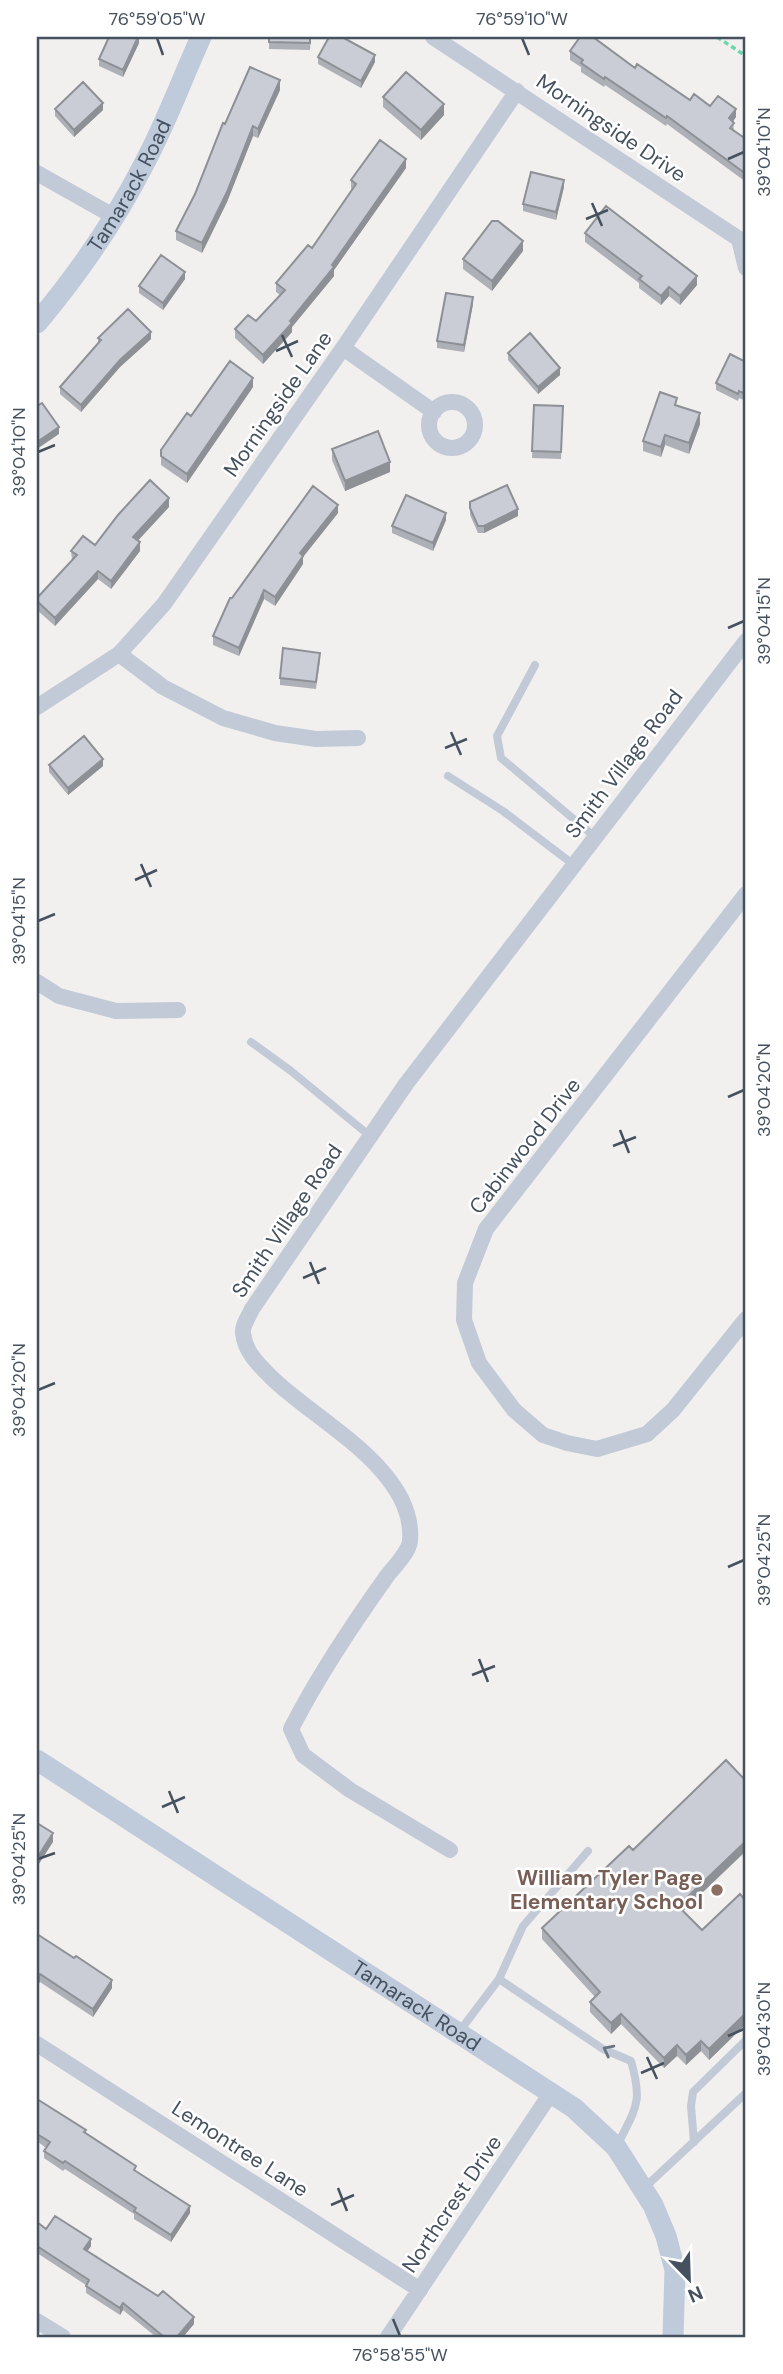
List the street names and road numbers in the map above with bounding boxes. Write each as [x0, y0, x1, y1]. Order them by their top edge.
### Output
street label: Morningside Drive [531, 68, 691, 189]
street label: Tamarack Road [81, 115, 178, 258]
street label: Morningside Lane [217, 326, 339, 482]
street label: Smith Village Road [559, 684, 689, 844]
street label: Cabinwood Drive [463, 1072, 587, 1220]
street label: Smith Village Road [225, 1139, 349, 1303]
street label: Tamarack Road [347, 1954, 486, 2058]
street label: Lemontree Lane [166, 2094, 314, 2204]
street label: Northcrest Drive [396, 2130, 508, 2278]

